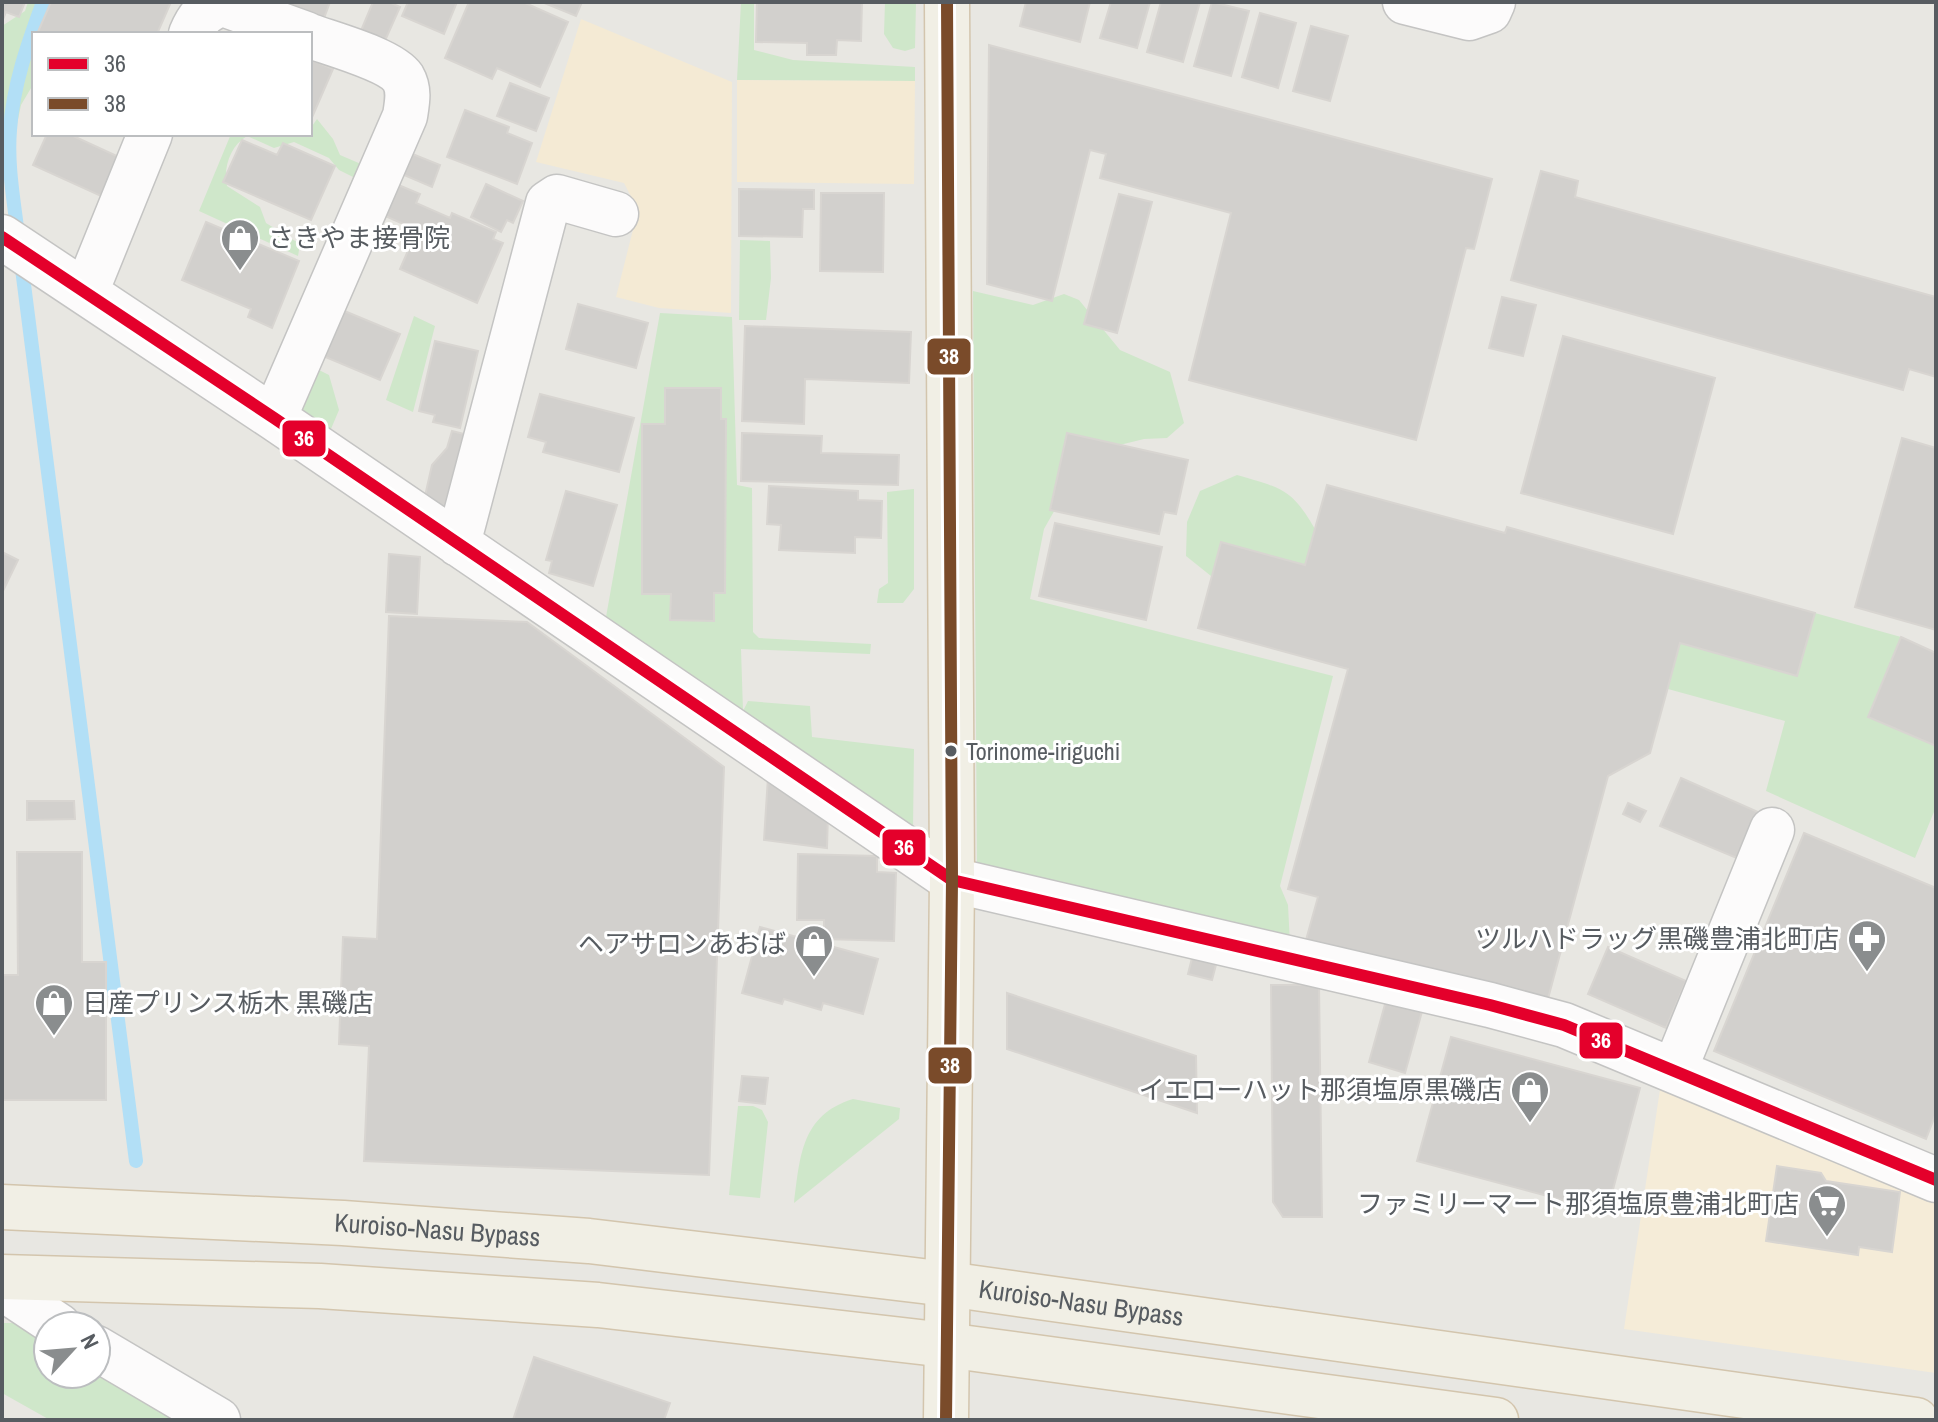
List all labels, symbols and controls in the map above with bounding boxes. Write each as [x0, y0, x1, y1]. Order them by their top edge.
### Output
legend [32, 32, 312, 136]
text: 36 [104, 47, 126, 79]
text: 38 [104, 87, 126, 119]
shop icon: さきやま接骨院 [219, 217, 261, 272]
place label: さきやま接骨院 [268, 220, 450, 255]
line badge: 38 [926, 337, 972, 376]
text: 38 [939, 341, 959, 371]
line badge: 36 [281, 419, 327, 458]
text: 36 [294, 423, 314, 453]
place label: Torinome-iriguchi [966, 735, 1120, 767]
marker: Torinome-iriguchi [943, 743, 959, 759]
line badge: 36 [881, 828, 927, 867]
text: 36 [894, 832, 914, 862]
pharmacy icon: ツルハドラッグ黒磯豊浦北町店 [1846, 918, 1888, 973]
place label: ツルハドラッグ黒磯豊浦北町店 [1475, 921, 1839, 956]
shop icon: ヘアサロンあおば [793, 923, 835, 978]
place label: ヘアサロンあおば [578, 926, 786, 961]
shop icon: 日産プリンス栃木 黒磯店 [33, 982, 75, 1037]
place label: 日産プリンス栃木 黒磯店 [82, 985, 373, 1020]
line badge: 36 [1578, 1021, 1624, 1060]
text: 36 [1591, 1025, 1611, 1055]
line badge: 38 [927, 1046, 973, 1085]
text: 38 [940, 1050, 960, 1080]
shop icon: イエローハット那須塩原黒磯店 [1509, 1069, 1551, 1124]
place label: イエローハット那須塩原黒磯店 [1139, 1072, 1502, 1107]
supermarket icon: ファミリーマート那須塩原豊浦北町店 [1806, 1183, 1848, 1238]
place label: ファミリーマート那須塩原豊浦北町店 [1357, 1186, 1799, 1221]
street label: Kuroiso-Nasu Bypass [334, 1205, 542, 1254]
street label: Kuroiso-Nasu Bypass [977, 1271, 1186, 1334]
north arrow [32, 1310, 112, 1390]
text: N [74, 1329, 106, 1354]

